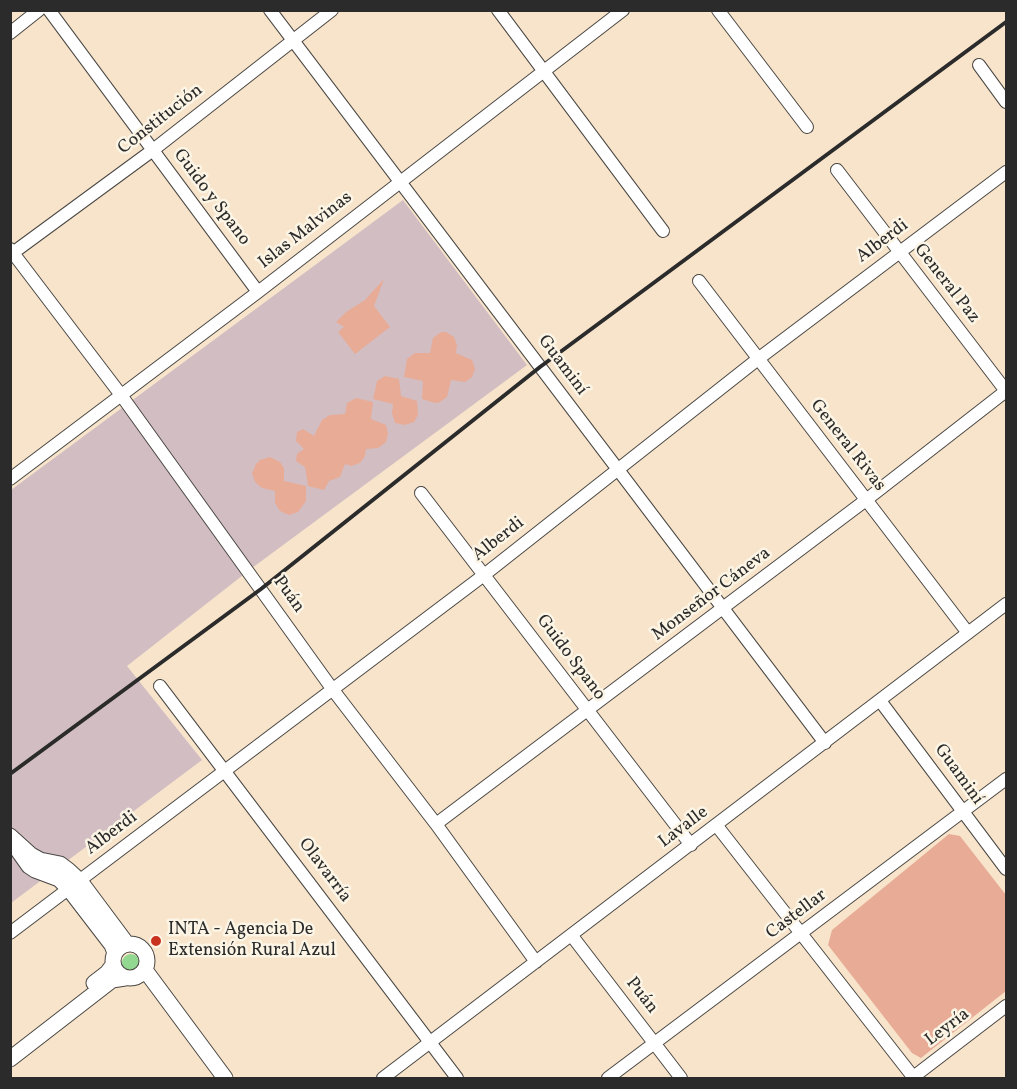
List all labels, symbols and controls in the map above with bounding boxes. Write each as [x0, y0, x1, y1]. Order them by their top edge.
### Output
street label: Constitución [114, 80, 208, 160]
street label: Guido y Spano [168, 146, 254, 250]
street label: Islas Malvinas [255, 188, 357, 274]
street label: Alberdi [853, 215, 913, 269]
street label: General Paz [908, 240, 984, 328]
street label: Guaminí [532, 332, 592, 400]
street label: General Rivas [805, 396, 889, 496]
street label: Alberdi [469, 513, 529, 567]
street label: Monseñor Cáneva [649, 543, 775, 647]
street label: Puán [267, 572, 309, 618]
street label: Guido Spano [531, 611, 609, 705]
street label: Guaminí [929, 740, 987, 810]
street label: Lavalle [655, 802, 713, 854]
street label: Alberdi [82, 807, 142, 861]
street label: Olavarría [293, 835, 355, 907]
street label: Castellar [762, 885, 832, 945]
place label: INTA - Agencia De Extensión Rural Azul [168, 920, 336, 962]
marker: INTA - Agencia De Extensión Rural Azul [149, 934, 163, 948]
street label: Puán [620, 973, 662, 1019]
street label: Leyría [921, 1004, 975, 1052]

